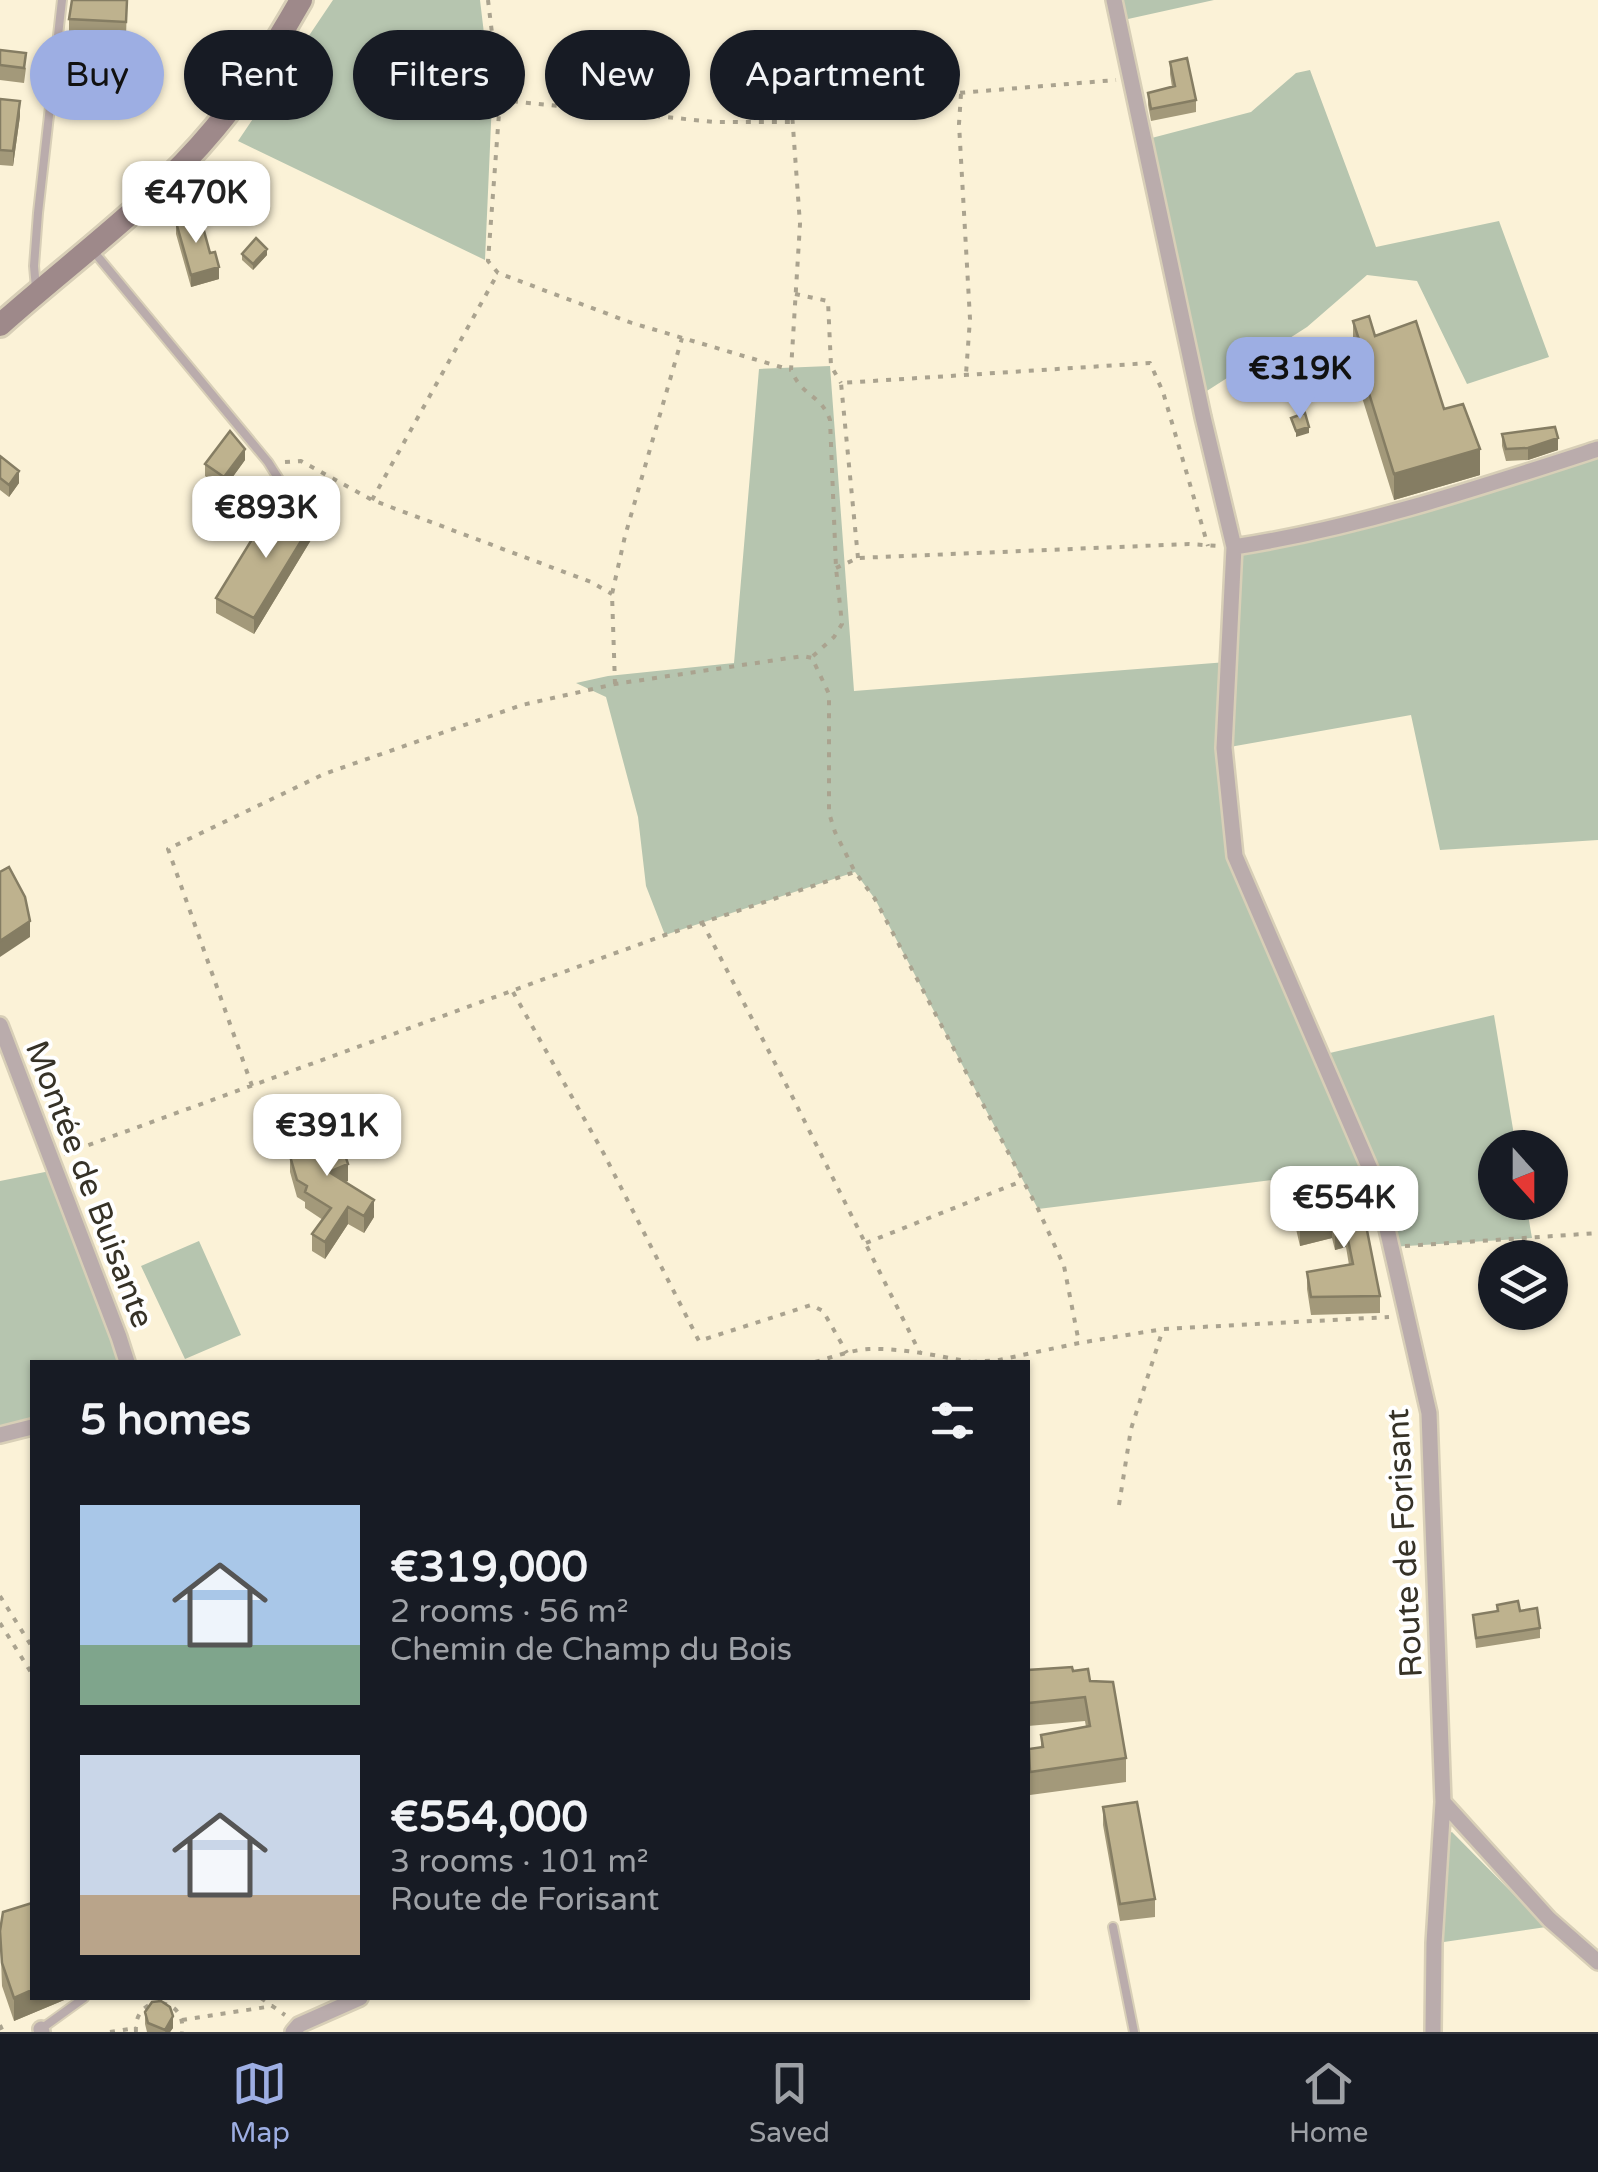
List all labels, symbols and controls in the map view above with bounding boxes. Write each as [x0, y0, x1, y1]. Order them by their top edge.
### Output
chip: Buy [30, 30, 164, 120]
chip: Rent [184, 30, 333, 120]
chip: Filters [353, 30, 525, 120]
chip: New [545, 30, 690, 120]
chip: Apartment [710, 30, 960, 120]
pin: €470K [126, 161, 266, 246]
text: €470K [144, 174, 248, 212]
pin: €319K [1230, 337, 1370, 422]
text: €319K [1248, 350, 1352, 388]
pin: €893K [196, 476, 336, 561]
text: €893K [214, 489, 318, 527]
street label: Montée de Buisante [17, 1036, 161, 1333]
pin: €391K [257, 1094, 397, 1179]
text: €391K [275, 1107, 379, 1145]
north arrow [1478, 1130, 1568, 1220]
map controls [1478, 1130, 1568, 1330]
pin: €554K [1274, 1166, 1414, 1251]
text: €554K [1292, 1179, 1396, 1217]
button: layers [1478, 1240, 1568, 1330]
icon: filters [925, 1393, 980, 1448]
text: 5 homes [80, 1395, 251, 1446]
street label: Route de Forisant [1379, 1407, 1431, 1678]
text: €319,000 [390, 1542, 588, 1593]
icon: home [160, 1545, 280, 1665]
text: 2 rooms · 56 m² [390, 1593, 629, 1631]
text: Chemin de Champ du Bois [390, 1631, 792, 1669]
text: €554,000 [390, 1792, 588, 1843]
icon: home [160, 1795, 280, 1915]
text: 3 rooms · 101 m² [390, 1843, 649, 1881]
text: Route de Forisant [390, 1881, 659, 1919]
tab: Map [230, 2056, 290, 2150]
tab: Saved [749, 2056, 830, 2150]
tab: Home [1289, 2056, 1368, 2150]

